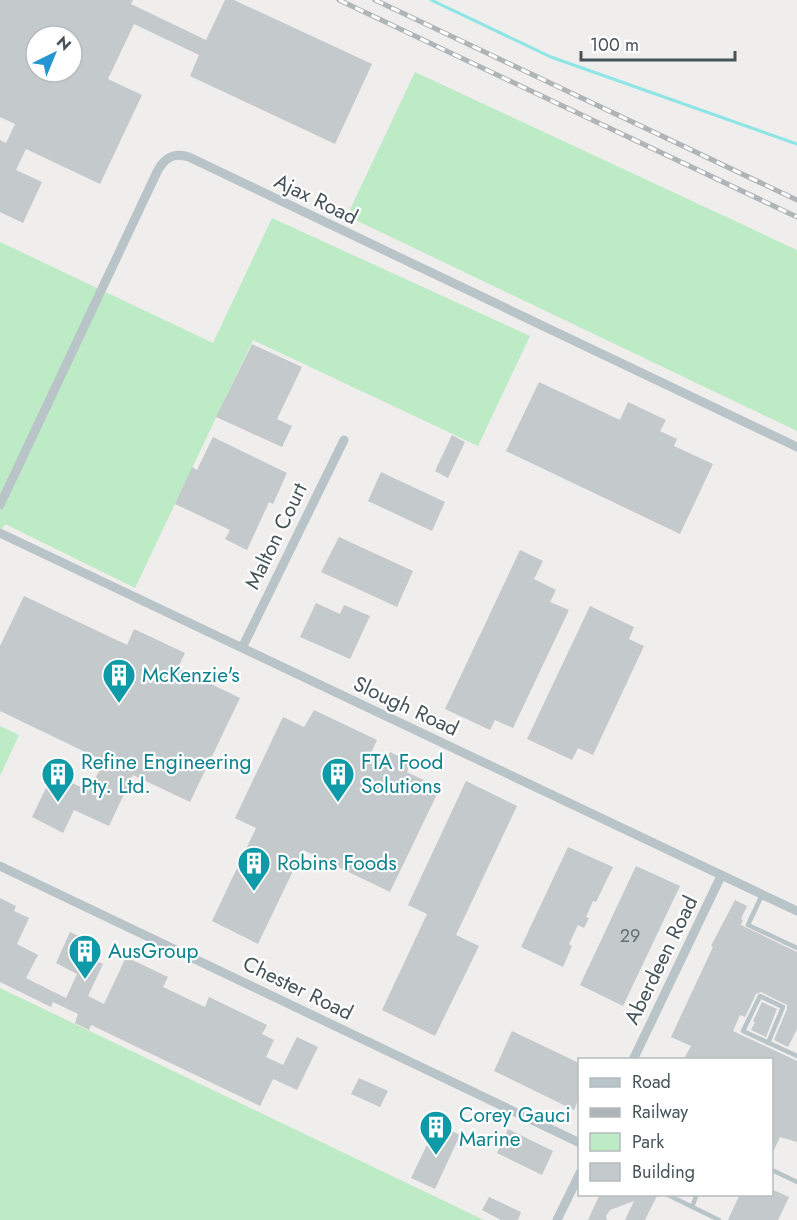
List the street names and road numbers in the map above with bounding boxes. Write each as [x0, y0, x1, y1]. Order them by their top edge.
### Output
street label: Ajax Road [269, 166, 363, 232]
street label: Malton Court [237, 478, 315, 594]
street label: Slough Road [348, 668, 464, 744]
street label: Aberdeen Road [617, 890, 705, 1030]
street label: Chester Road [238, 948, 358, 1028]

